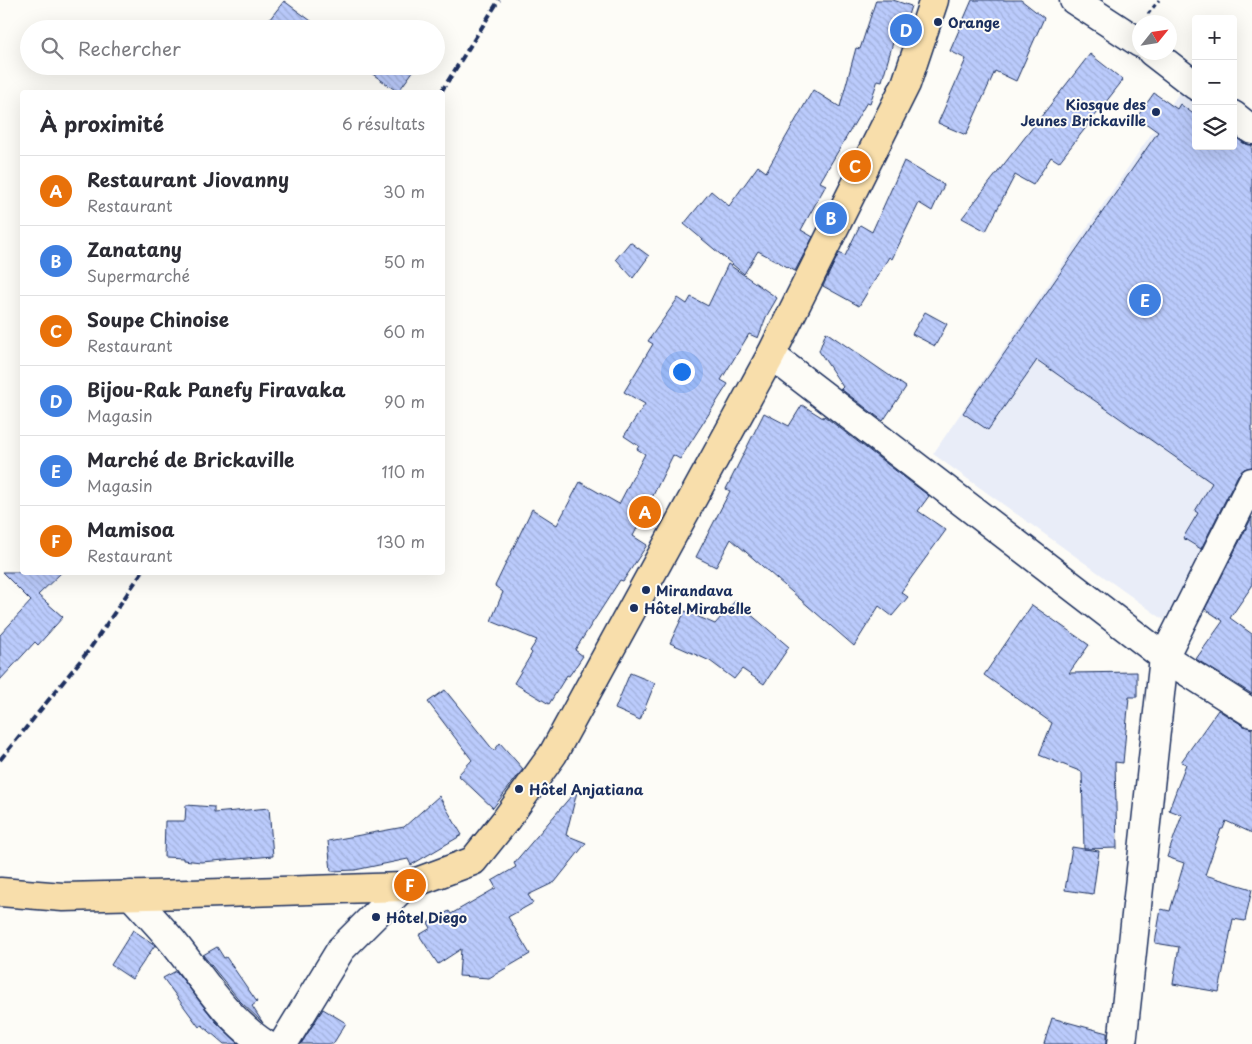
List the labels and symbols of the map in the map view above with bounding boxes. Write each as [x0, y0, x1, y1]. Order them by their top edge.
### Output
pin: D [890, 11, 922, 49]
place label: Orange [948, 12, 1000, 33]
north arrow [1132, 15, 1177, 60]
marker: Orange [932, 16, 944, 28]
place label: Kiosque des Jeunes Brickaville [1020, 94, 1146, 131]
marker: Kiosque des Jeunes Brickaville [1150, 106, 1162, 118]
pin: C [839, 147, 871, 185]
pin: B [815, 199, 847, 237]
pin: E [1129, 281, 1161, 319]
your location [669, 359, 695, 385]
pin: A [629, 493, 661, 531]
place label: Mirandava [656, 580, 733, 601]
marker: Mirandava [640, 584, 652, 596]
place label: Hôtel Mirabelle [644, 598, 752, 619]
marker: Hôtel Mirabelle [628, 602, 640, 614]
place label: Hôtel Anjatiana [529, 779, 644, 800]
marker: Hôtel Anjatiana [513, 783, 525, 795]
pin: F [394, 866, 426, 904]
place label: Hôtel Diego [386, 907, 467, 928]
marker: Hôtel Diego [370, 911, 382, 923]

